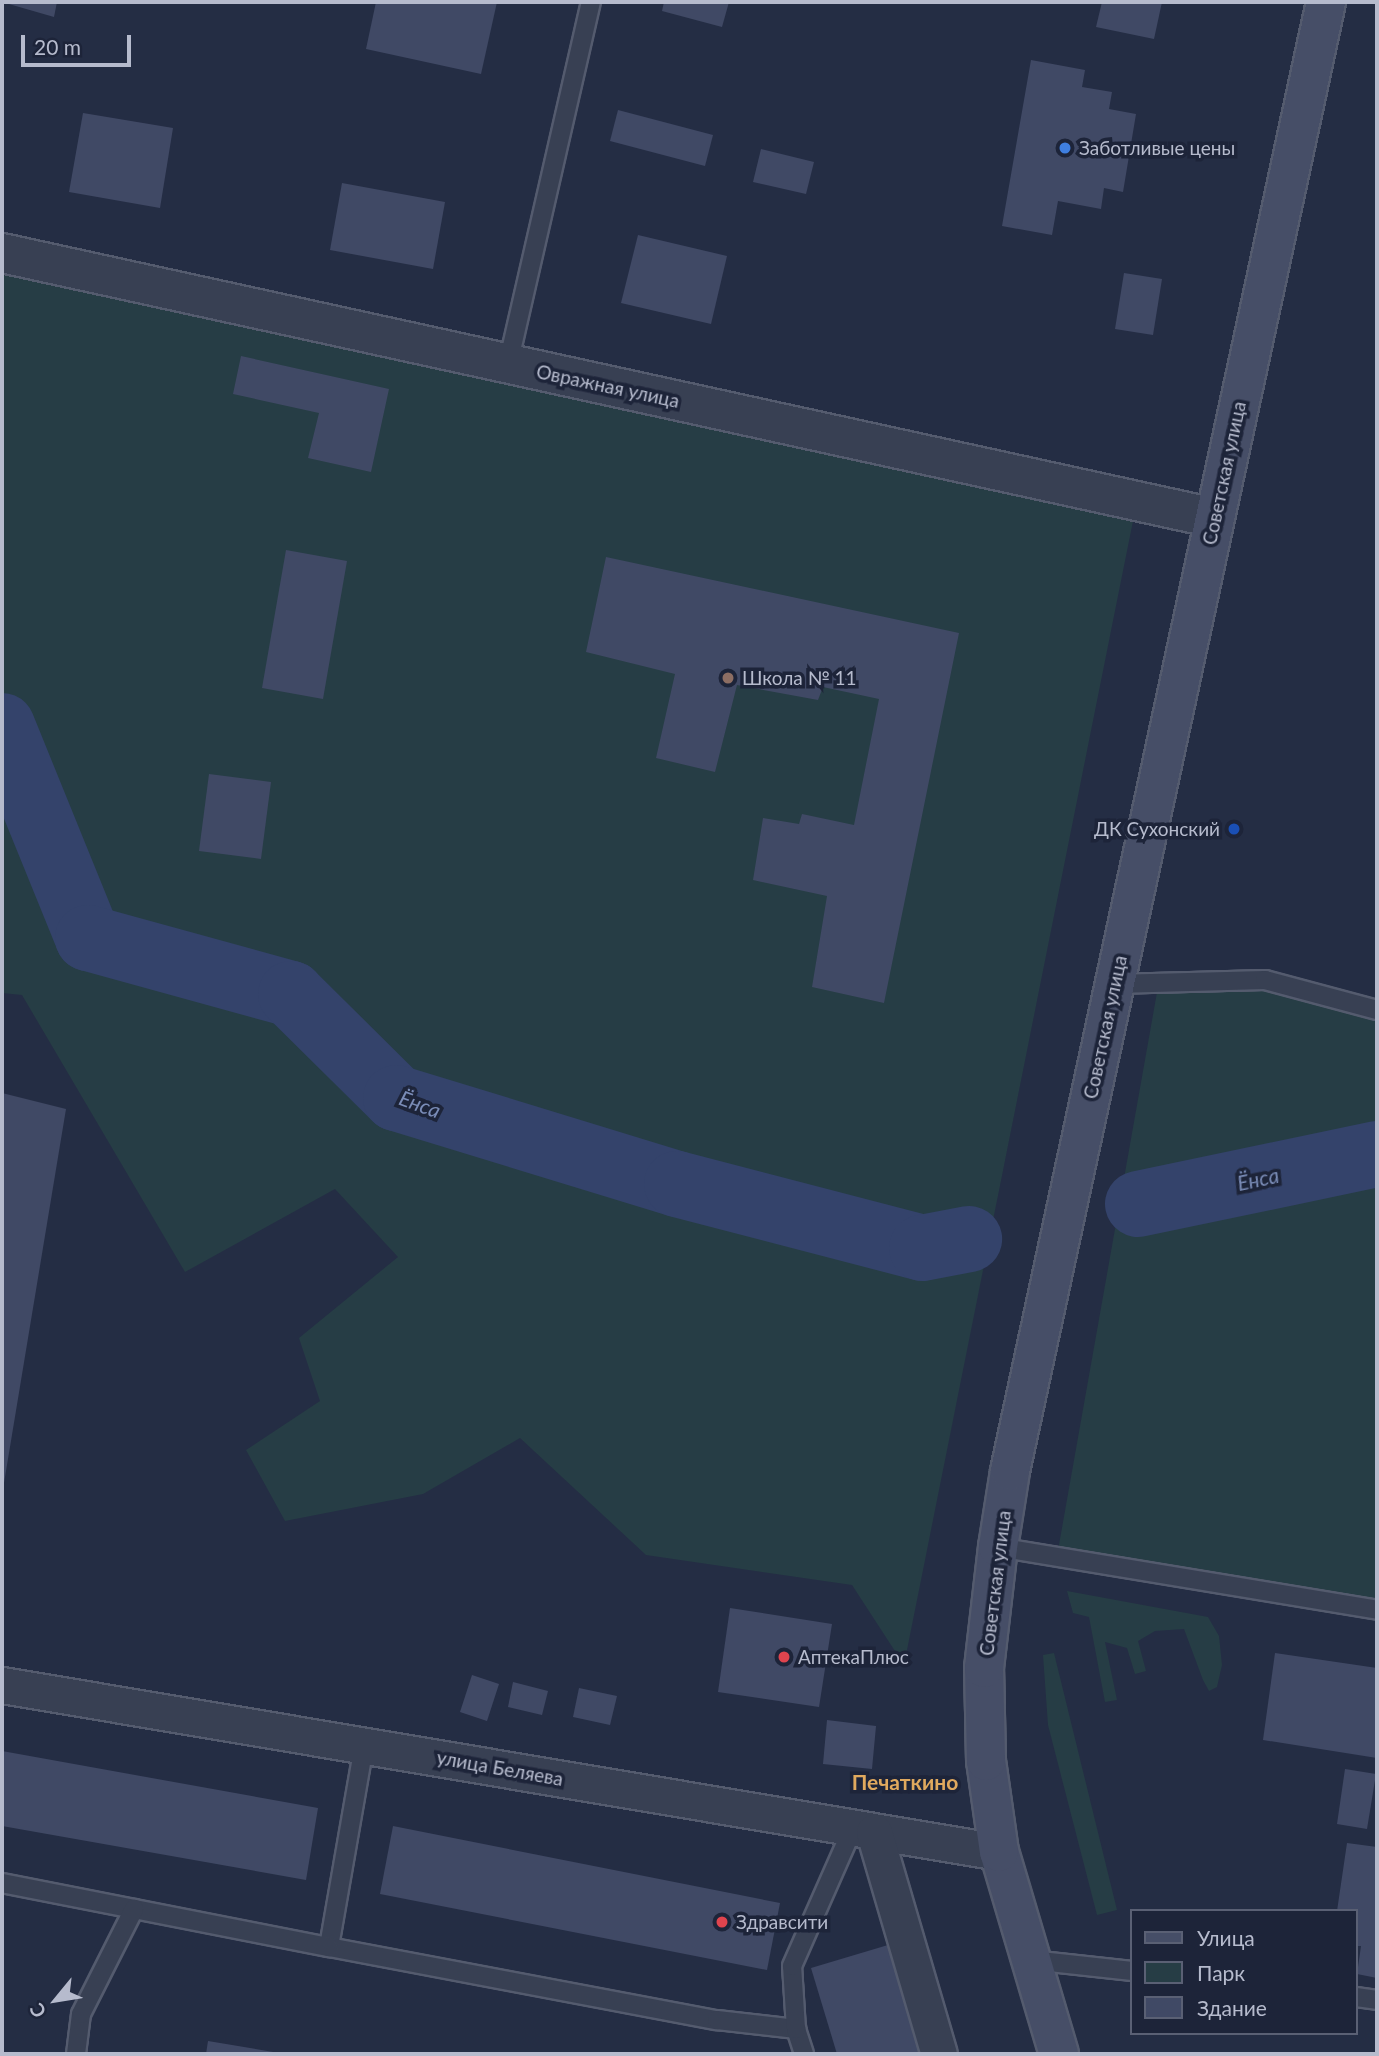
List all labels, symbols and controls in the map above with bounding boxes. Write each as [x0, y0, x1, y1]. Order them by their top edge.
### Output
scale bar [24, 21, 135, 65]
text: 20 m [34, 34, 81, 59]
place label: Заботливые цены [1079, 137, 1235, 159]
marker: Заботливые цены [1057, 140, 1073, 156]
street label: Овражная улица [534, 360, 682, 412]
street label: Советская улица [1198, 399, 1250, 547]
place label: Школа № 11 [742, 667, 857, 689]
marker: Школа № 11 [720, 670, 736, 686]
place label: ДК Сухонский [1094, 818, 1220, 840]
marker: ДК Сухонский [1226, 821, 1242, 837]
street label: Советская улица [1079, 953, 1131, 1101]
water label: Ёнса [396, 1085, 444, 1123]
water label: Ёнса [1235, 1162, 1281, 1196]
street label: Советская улица [975, 1509, 1015, 1657]
place label: АптекаПлюс [798, 1646, 909, 1668]
marker: АптекаПлюс [776, 1649, 792, 1665]
street label: улица Беляева [435, 1746, 565, 1790]
district label: Печаткино [852, 1769, 958, 1795]
legend [1130, 1909, 1358, 2035]
place label: Здравсити [736, 1911, 828, 1933]
marker: Здравсити [714, 1914, 730, 1930]
text: Улица [1197, 1925, 1255, 1950]
text: Парк [1197, 1960, 1245, 1985]
north arrow [21, 1965, 91, 2035]
text: Здание [1197, 1995, 1267, 2020]
text: С [24, 2000, 50, 2022]

